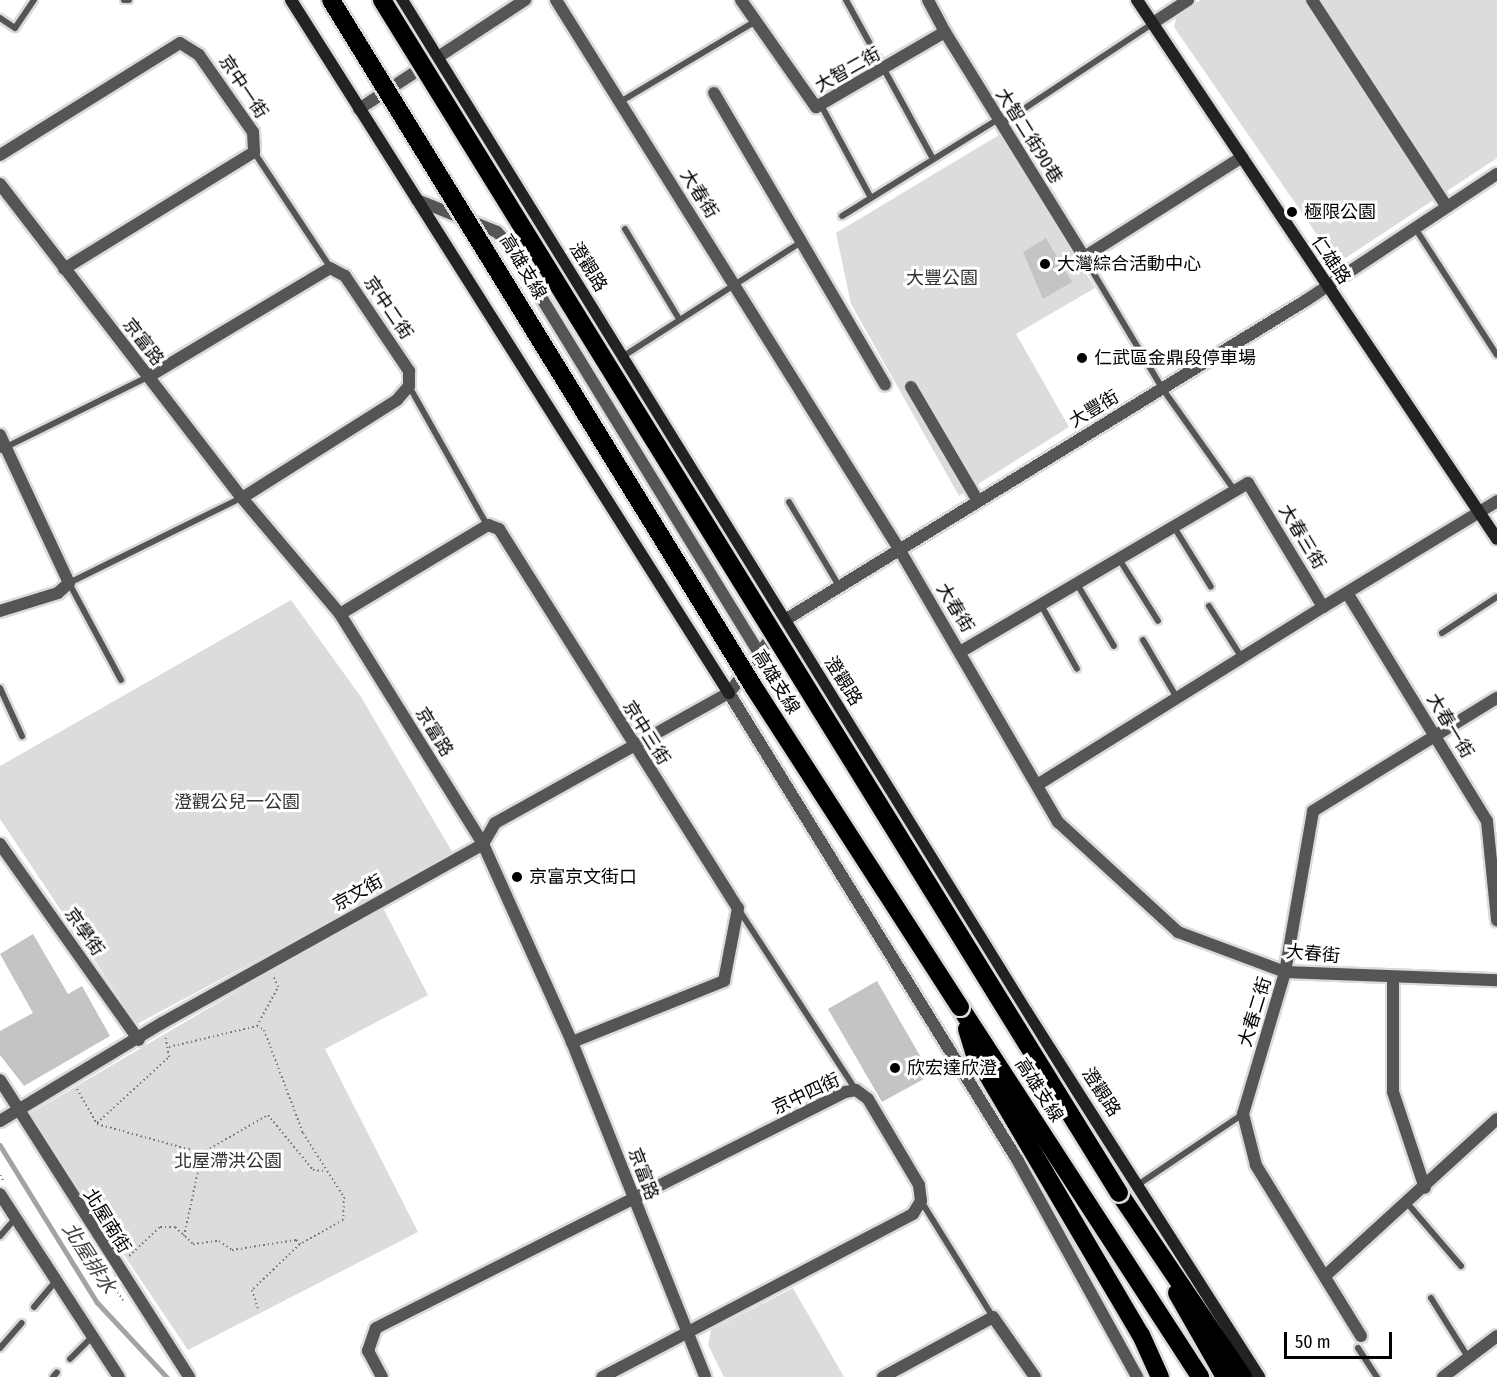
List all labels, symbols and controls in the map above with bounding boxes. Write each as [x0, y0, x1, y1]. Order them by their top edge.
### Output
street label: 大智二街 [811, 43, 885, 97]
street label: 京中一街 [214, 51, 272, 123]
street label: 大智二街90巷 [991, 84, 1067, 188]
street label: 大春街 [676, 165, 722, 223]
place label: 極限公園 [1304, 201, 1376, 223]
marker: 極限公園 [1285, 205, 1299, 219]
street label: 高雄支線 [495, 231, 551, 303]
street label: 仁雄路 [1307, 232, 1355, 288]
street label: 澄觀路 [565, 238, 611, 296]
place label: 大灣綜合活動中心 [1057, 253, 1201, 275]
marker: 大灣綜合活動中心 [1038, 257, 1052, 271]
park label: 大豐公園 [906, 267, 978, 289]
street label: 京中二街 [359, 272, 417, 344]
street label: 京富路 [118, 314, 168, 370]
place label: 仁武區金鼎段停車場 [1094, 347, 1256, 369]
marker: 仁武區金鼎段停車場 [1075, 351, 1089, 365]
street label: 大豐街 [1065, 386, 1123, 432]
street label: 大春三街 [1274, 501, 1330, 573]
street label: 大春街 [932, 579, 978, 637]
street label: 高雄支線 [748, 646, 804, 718]
street label: 澄觀路 [820, 652, 866, 710]
street label: 大春一街 [1422, 690, 1478, 762]
street label: 京中三街 [618, 697, 674, 769]
street label: 京富路 [411, 703, 457, 761]
park label: 澄觀公兒一公園 [174, 791, 300, 813]
place label: 京富京文街口 [529, 866, 637, 888]
street label: 京文街 [329, 870, 387, 916]
marker: 京富京文街口 [510, 870, 524, 884]
street label: 京學街 [60, 904, 108, 960]
street label: 大春街 [1285, 941, 1341, 967]
street label: 大春二街 [1234, 974, 1276, 1050]
street label: 高雄支線 [1010, 1054, 1068, 1126]
place label: 欣宏達欣澄 [907, 1057, 997, 1079]
marker: 欣宏達欣澄 [888, 1061, 902, 1075]
street label: 澄觀路 [1077, 1063, 1125, 1121]
street label: 京中四街 [769, 1069, 843, 1119]
street label: 京富路 [623, 1145, 663, 1203]
park label: 北屋滯洪公園 [174, 1150, 282, 1172]
street label: 北屋南街 [79, 1185, 135, 1257]
water label: 北屋排水 [57, 1218, 121, 1298]
scale bar [1287, 1320, 1395, 1358]
text: 50 m [1295, 1331, 1331, 1353]

